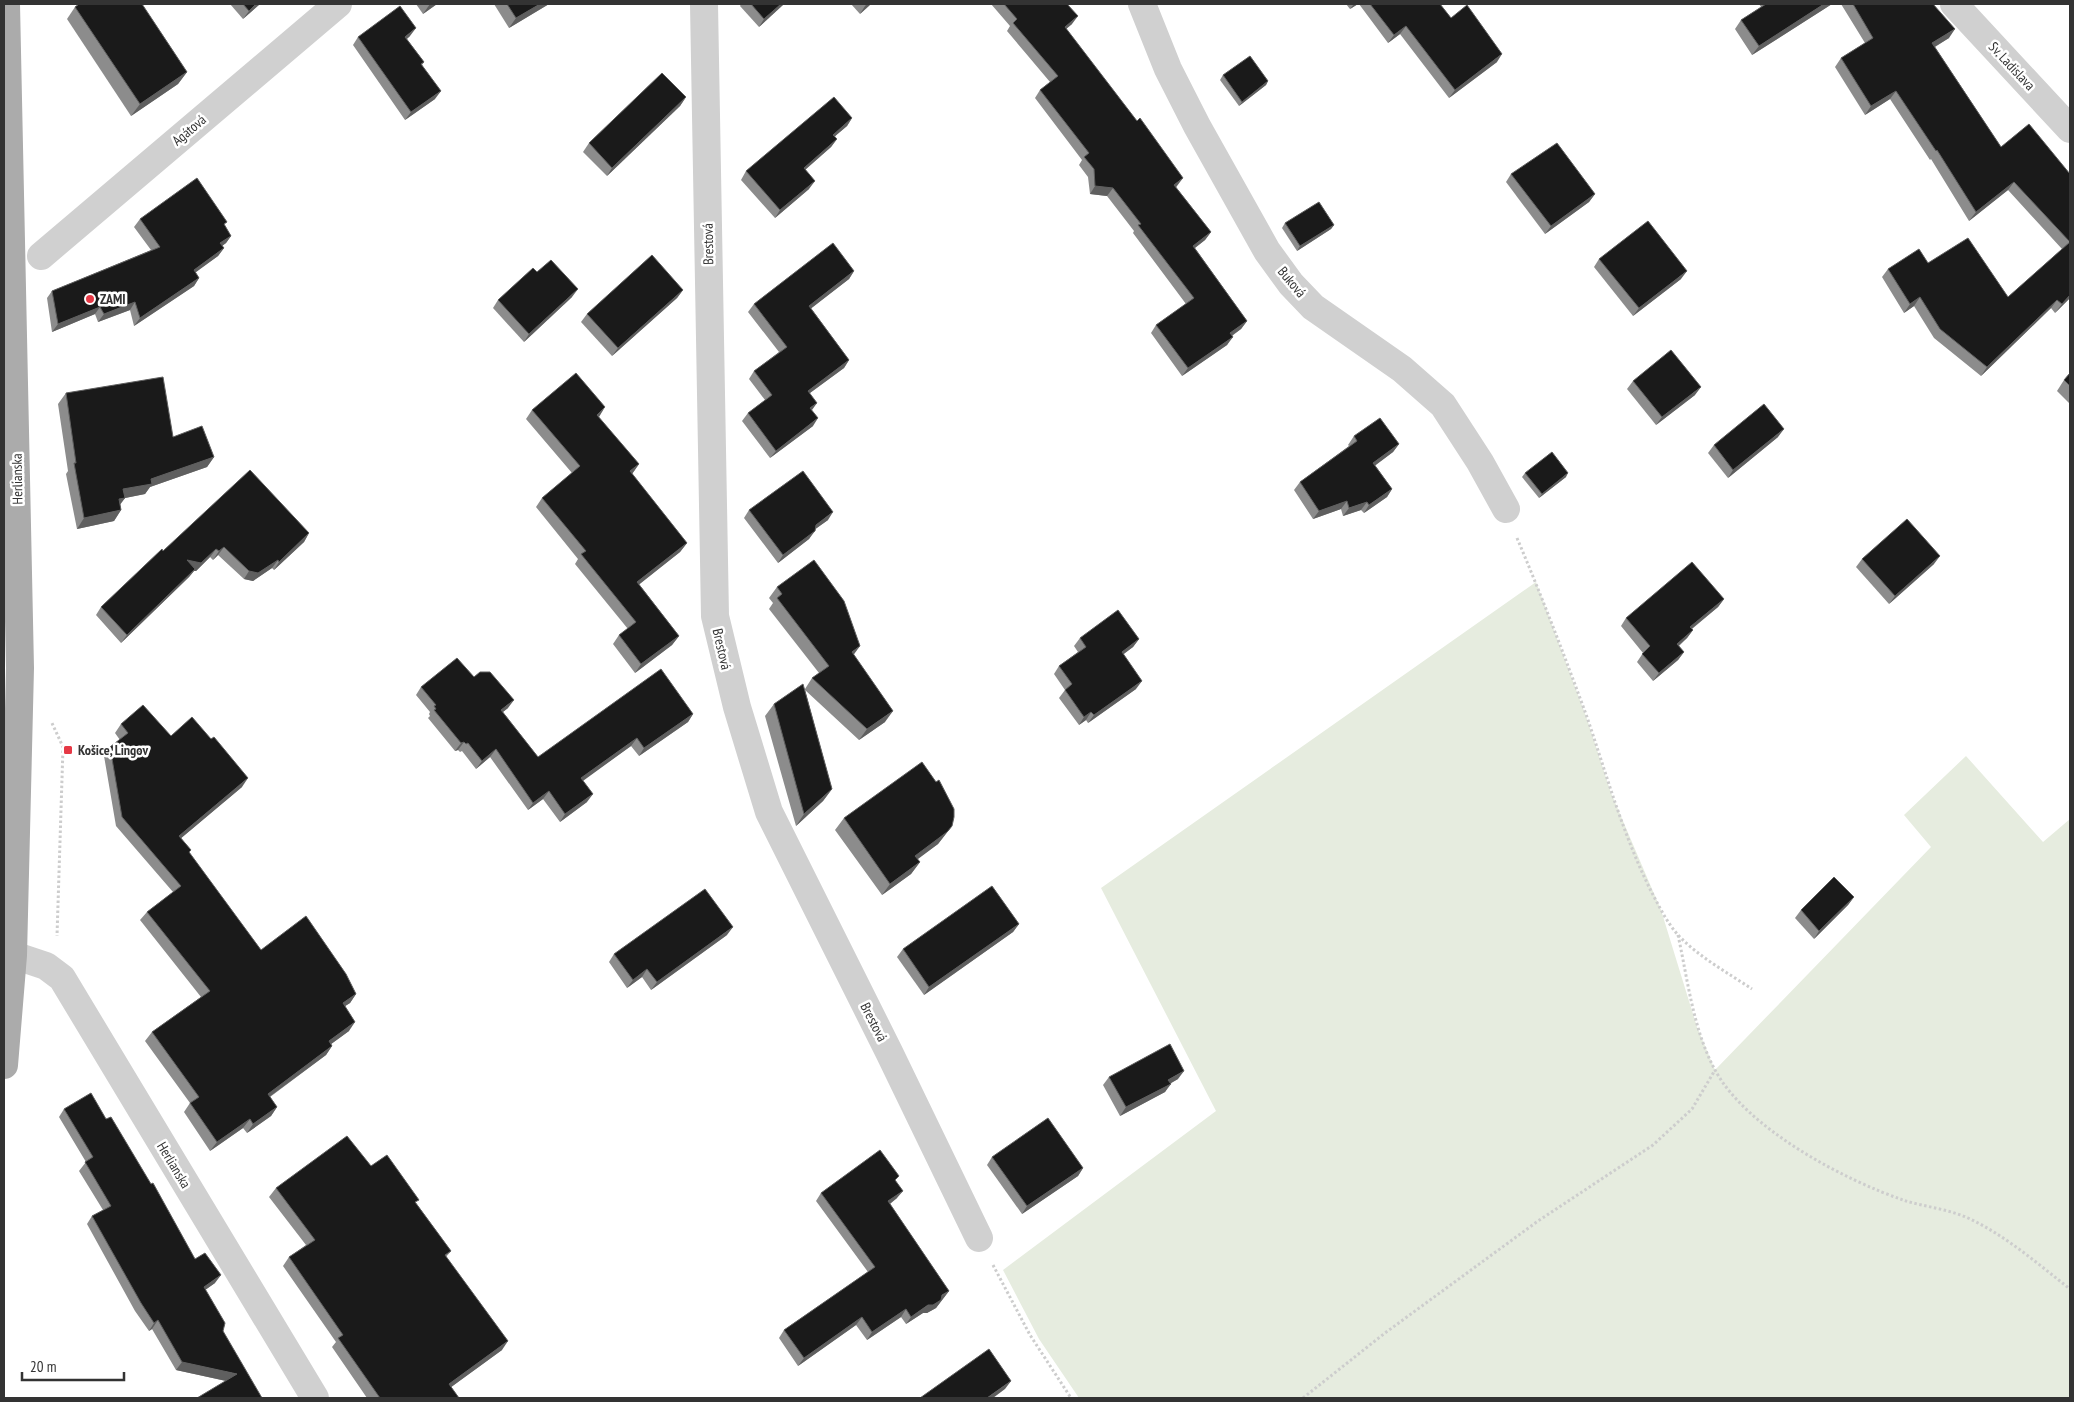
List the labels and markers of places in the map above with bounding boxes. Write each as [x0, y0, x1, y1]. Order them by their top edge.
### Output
place label: ZAMI [100, 290, 126, 308]
marker: ZAMI [84, 293, 96, 305]
place label: Košice, Lingov [78, 741, 148, 759]
marker: Košice, Lingov [62, 744, 74, 756]

